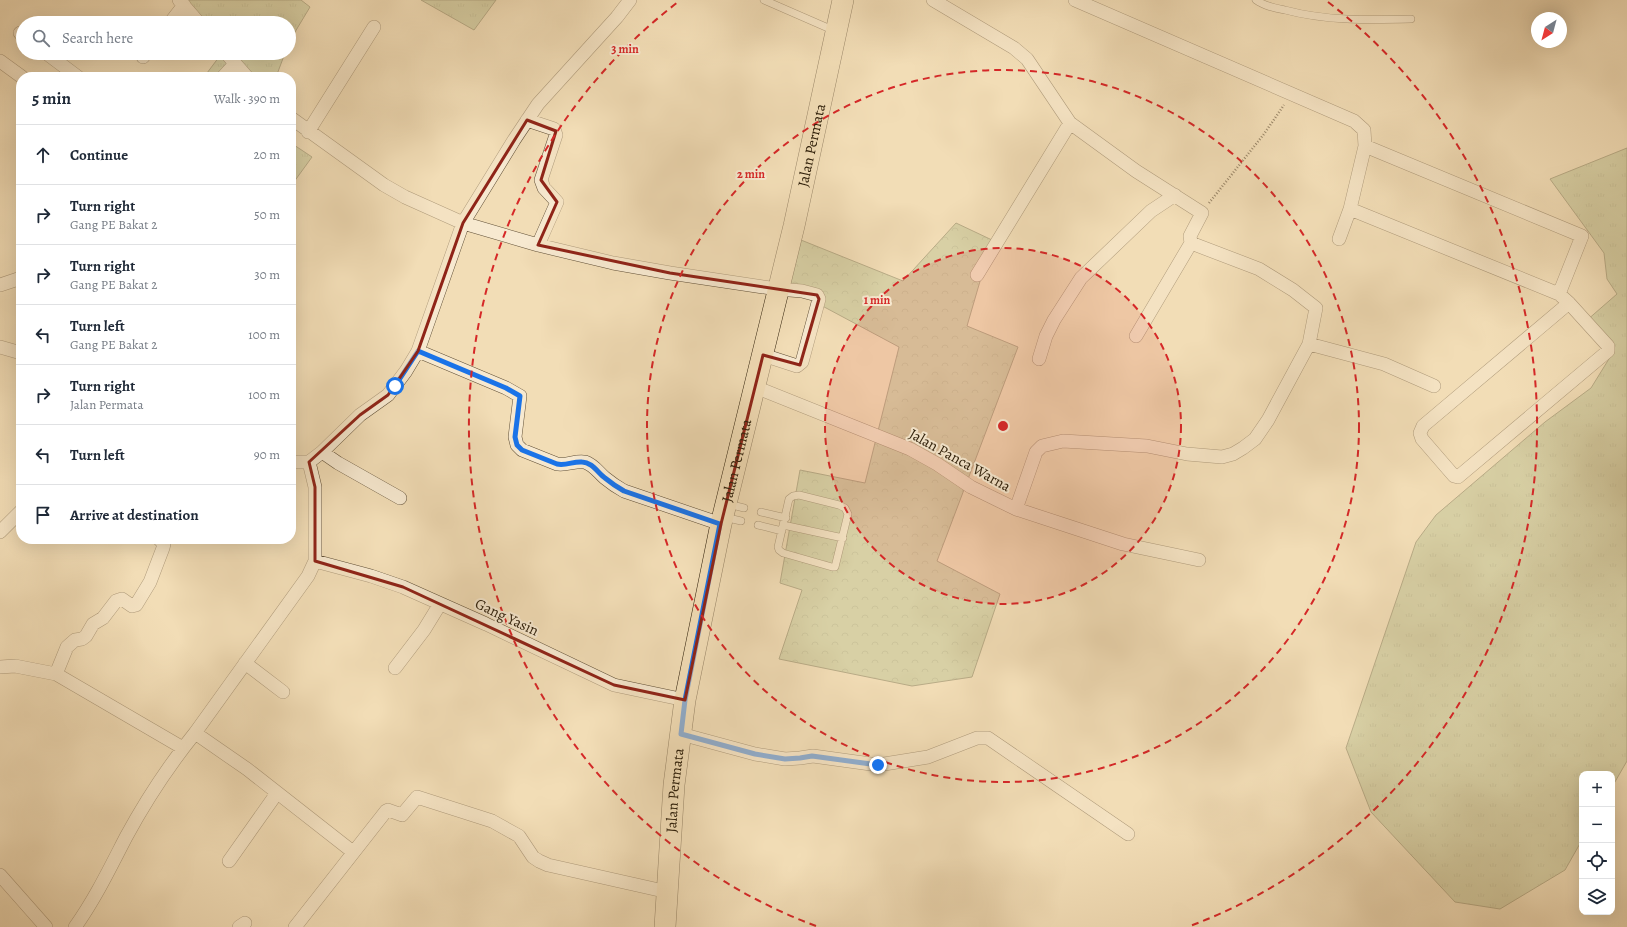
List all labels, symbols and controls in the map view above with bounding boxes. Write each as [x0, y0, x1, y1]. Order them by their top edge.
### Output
north arrow [1531, 12, 1567, 48]
search box [16, 16, 296, 60]
icon: search [30, 27, 52, 49]
text: Search here [62, 28, 133, 48]
text: 3 min [611, 41, 639, 57]
text: 5 min [32, 87, 71, 110]
text: Walk · 390 m [214, 90, 280, 107]
street label: Jalan Permata [793, 102, 830, 189]
icon: ahead [32, 144, 54, 166]
text: Continue [70, 145, 128, 165]
text: 20 m [254, 146, 280, 163]
text: 2 min [737, 166, 765, 182]
text: Turn right [70, 196, 135, 216]
icon: right [32, 204, 54, 226]
text: 50 m [254, 206, 280, 223]
text: Gang PE Bakat 2 [70, 216, 157, 233]
text: Turn right [70, 256, 135, 276]
icon: right [32, 264, 54, 286]
text: 30 m [254, 266, 280, 283]
text: Gang PE Bakat 2 [70, 276, 157, 293]
text: 1 min [864, 292, 891, 308]
text: Turn left [70, 316, 125, 336]
icon: left [32, 324, 54, 346]
text: 100 m [248, 326, 280, 343]
text: Gang PE Bakat 2 [70, 336, 157, 353]
text: Turn right [70, 376, 135, 396]
route start [386, 377, 404, 395]
icon: right [32, 384, 54, 406]
text: 100 m [248, 386, 280, 403]
text: Jalan Permata [70, 396, 143, 413]
street label: Jalan Permata [717, 417, 756, 504]
centre of rings [996, 419, 1010, 433]
street label: Jalan Panca Warna [906, 424, 1014, 496]
icon: left [32, 444, 54, 466]
text: Turn left [70, 445, 125, 465]
text: 90 m [254, 446, 280, 463]
icon: arrive [32, 504, 54, 526]
text: Arrive at destination [70, 505, 199, 525]
street label: Gang Yasin [472, 594, 542, 640]
street label: Jalan Permata [661, 747, 689, 833]
route end [869, 756, 887, 774]
map controls [1579, 771, 1615, 915]
button: + [1579, 771, 1615, 807]
button: − [1579, 807, 1615, 843]
button: locate [1579, 843, 1615, 879]
button: layers [1579, 879, 1615, 915]

